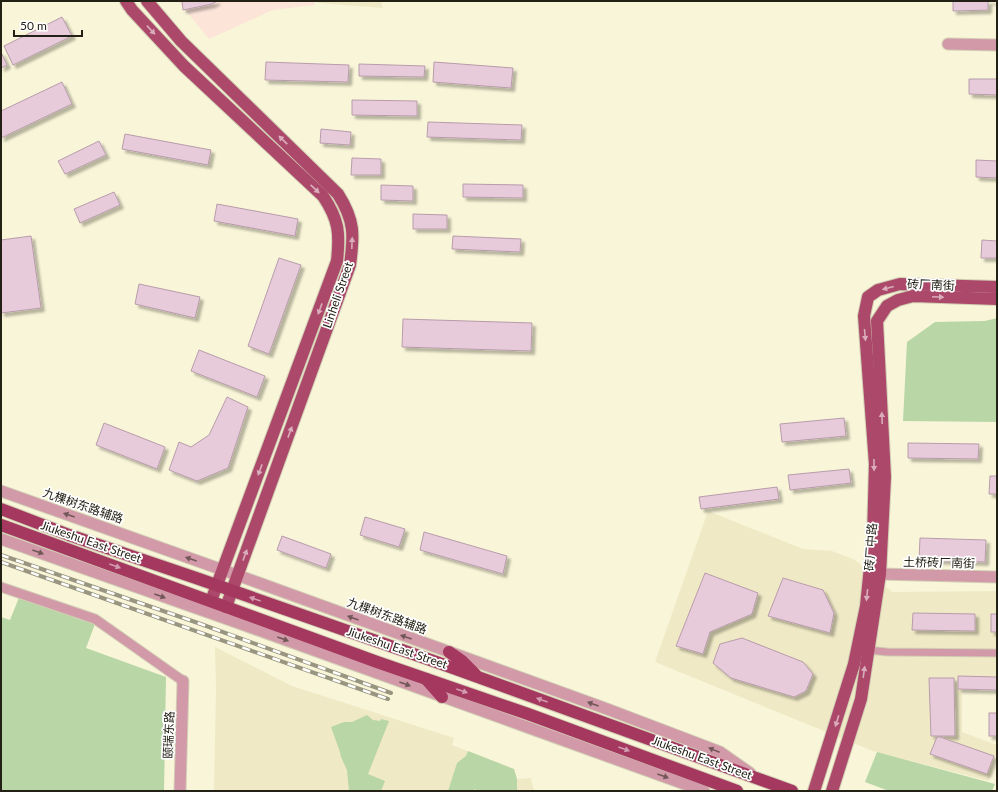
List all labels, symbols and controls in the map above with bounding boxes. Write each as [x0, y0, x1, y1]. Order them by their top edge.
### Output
scale bar [14, 12, 82, 38]
text: 50 m [20, 18, 47, 33]
one-way arrow [146, 26, 155, 35]
one-way arrow [278, 135, 288, 145]
one-way arrow [310, 184, 320, 194]
one-way arrow [349, 237, 356, 249]
street label: Linheli Street [319, 259, 356, 330]
street label: 砖厂南街 [907, 276, 955, 293]
one-way arrow [882, 285, 895, 291]
one-way arrow [932, 294, 945, 300]
one-way arrow [316, 303, 322, 315]
one-way arrow [862, 329, 869, 341]
one-way arrow [879, 412, 886, 424]
one-way arrow [287, 426, 293, 438]
one-way arrow [871, 459, 877, 472]
one-way arrow [256, 464, 262, 476]
street label: 九棵树东路辅路 [41, 485, 125, 526]
one-way arrow [62, 512, 74, 518]
street label: Jiukeshu East Street [39, 517, 144, 566]
street label: 砖厂中路 [861, 522, 880, 571]
one-way arrow [243, 548, 249, 560]
one-way arrow [32, 549, 44, 555]
street label: 土桥砖厂南街 [903, 554, 975, 571]
one-way arrow [185, 555, 197, 561]
one-way arrow [110, 563, 122, 569]
one-way arrow [864, 589, 870, 601]
one-way arrow [155, 593, 167, 599]
street label: 九棵树东路辅路 [345, 594, 429, 637]
one-way arrow [249, 596, 261, 602]
one-way arrow [347, 614, 359, 620]
street label: Jiukeshu East Street [345, 623, 450, 672]
one-way arrow [400, 633, 412, 639]
one-way arrow [277, 637, 289, 643]
one-way arrow [861, 666, 867, 679]
one-way arrow [399, 681, 411, 687]
one-way arrow [457, 689, 469, 695]
one-way arrow [536, 697, 548, 703]
one-way arrow [586, 700, 598, 706]
street label: 颐瑞东路 [160, 711, 177, 759]
one-way arrow [834, 715, 840, 727]
street label: Jiukeshu East Street [650, 732, 755, 783]
one-way arrow [619, 747, 631, 753]
one-way arrow [709, 747, 720, 753]
one-way arrow [658, 774, 670, 780]

